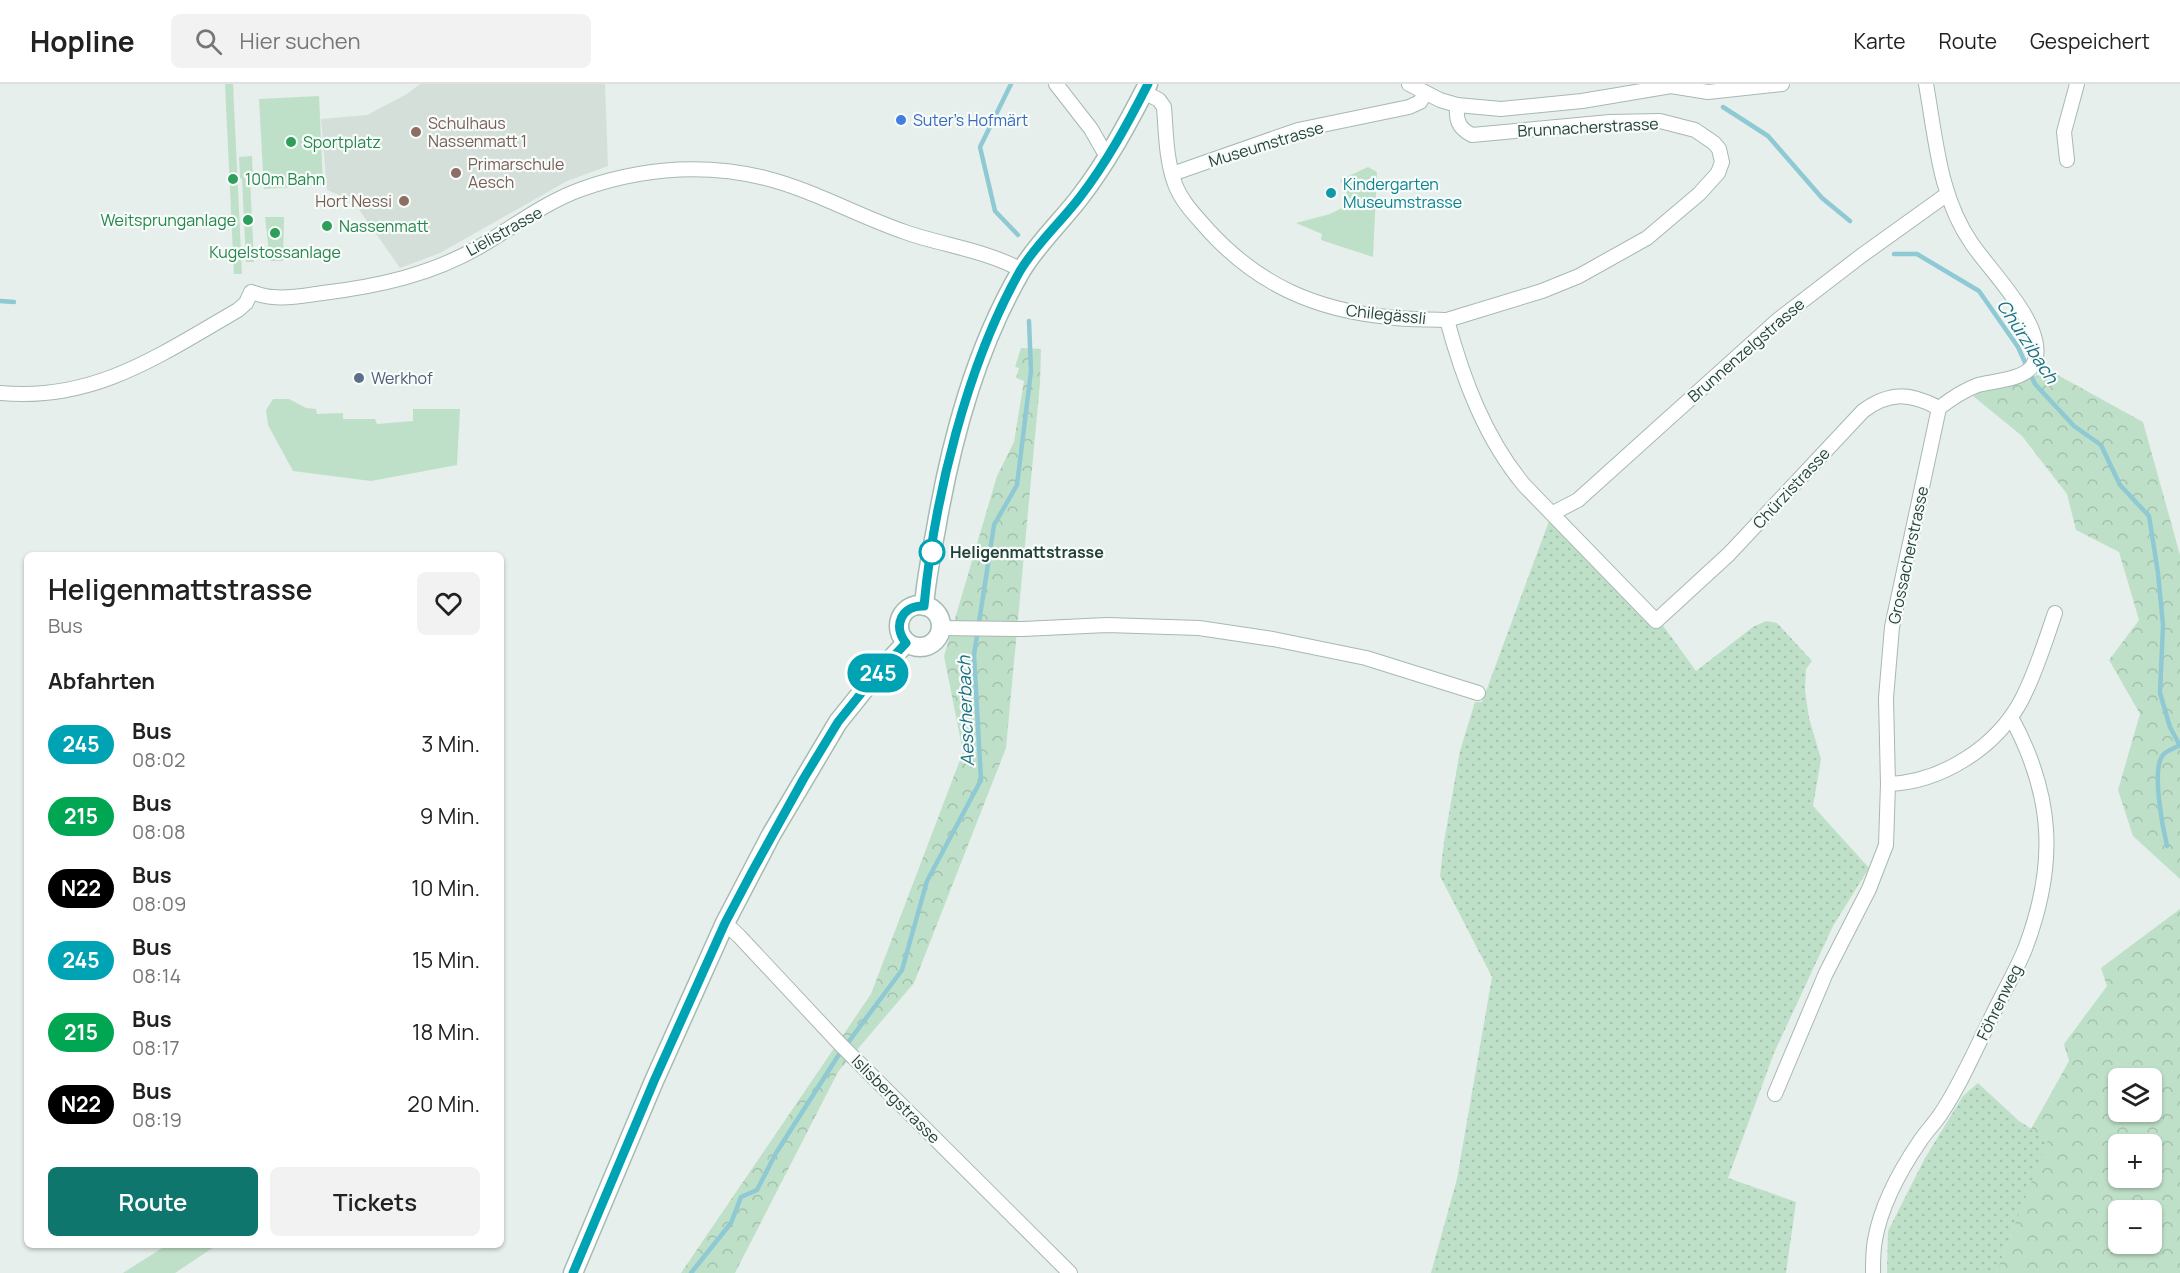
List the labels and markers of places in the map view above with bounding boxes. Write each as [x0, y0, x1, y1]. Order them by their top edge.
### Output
place label: Suter's Hofmärt [913, 109, 1028, 131]
place label: Schulhaus Nassenmatt 1 [428, 112, 527, 152]
marker: Suter's Hofmärt [894, 113, 908, 127]
marker: Schulhaus Nassenmatt 1 [409, 125, 423, 139]
place label: Sportplatz [303, 131, 381, 153]
marker: Sportplatz [284, 135, 298, 149]
place label: Primarschule Aesch [468, 153, 564, 193]
marker: Primarschule Aesch [449, 166, 463, 180]
place label: 100m Bahn [245, 168, 325, 190]
marker: 100m Bahn [226, 172, 240, 186]
place label: Kindergarten Museumstrasse [1343, 173, 1462, 213]
marker: Kindergarten Museumstrasse [1324, 186, 1338, 200]
place label: Hort Nessi [315, 190, 392, 212]
marker: Hort Nessi [397, 194, 411, 208]
place label: Weitsprunganlage [101, 209, 236, 231]
marker: Weitsprunganlage [241, 213, 255, 227]
place label: Nassenmatt [339, 215, 429, 237]
marker: Nassenmatt [320, 219, 334, 233]
marker: Kugelstossanlage [268, 226, 282, 240]
place label: Kugelstossanlage [209, 241, 341, 263]
place label: Werkhof [371, 367, 433, 389]
marker: Werkhof [352, 371, 366, 385]
marker: Heligenmattstrasse [919, 539, 945, 565]
place label: Heligenmattstrasse [950, 541, 1104, 563]

